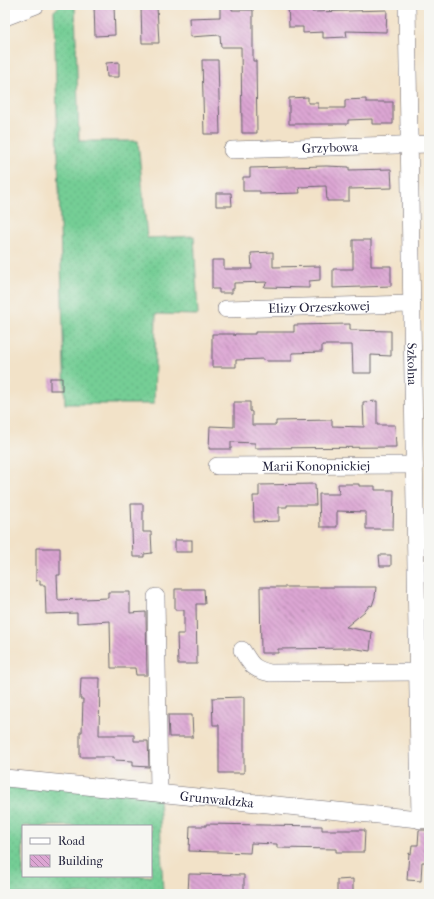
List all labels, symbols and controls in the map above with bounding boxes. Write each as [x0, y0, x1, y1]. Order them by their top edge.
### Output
street label: Grzybowa [302, 139, 359, 155]
street label: Elizy Orzeszkowej [268, 298, 370, 315]
street label: Szkolna [405, 343, 421, 386]
street label: Marii Konopnickiej [262, 458, 370, 473]
street label: Grunwaldzka [179, 788, 256, 810]
legend [22, 825, 152, 877]
text: Road [58, 834, 85, 848]
text: Building [58, 854, 103, 868]

